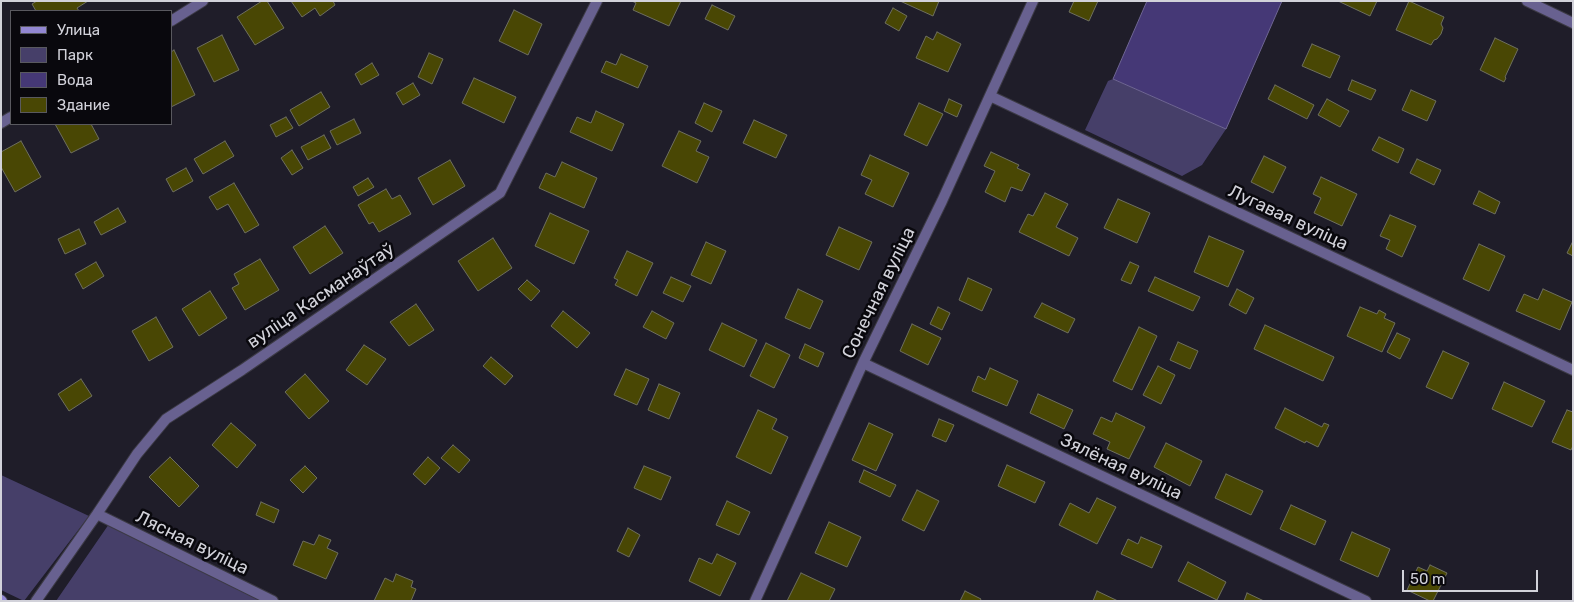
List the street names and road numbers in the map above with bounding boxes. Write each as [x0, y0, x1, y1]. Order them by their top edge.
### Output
street label: Лугавая вуліца [1225, 181, 1351, 255]
street label: Сонечная вуліца [838, 224, 920, 362]
street label: вуліца Касманаўтаў [243, 239, 399, 353]
street label: Зялёная вуліца [1057, 429, 1185, 505]
street label: Лясная вуліца [132, 506, 252, 580]

